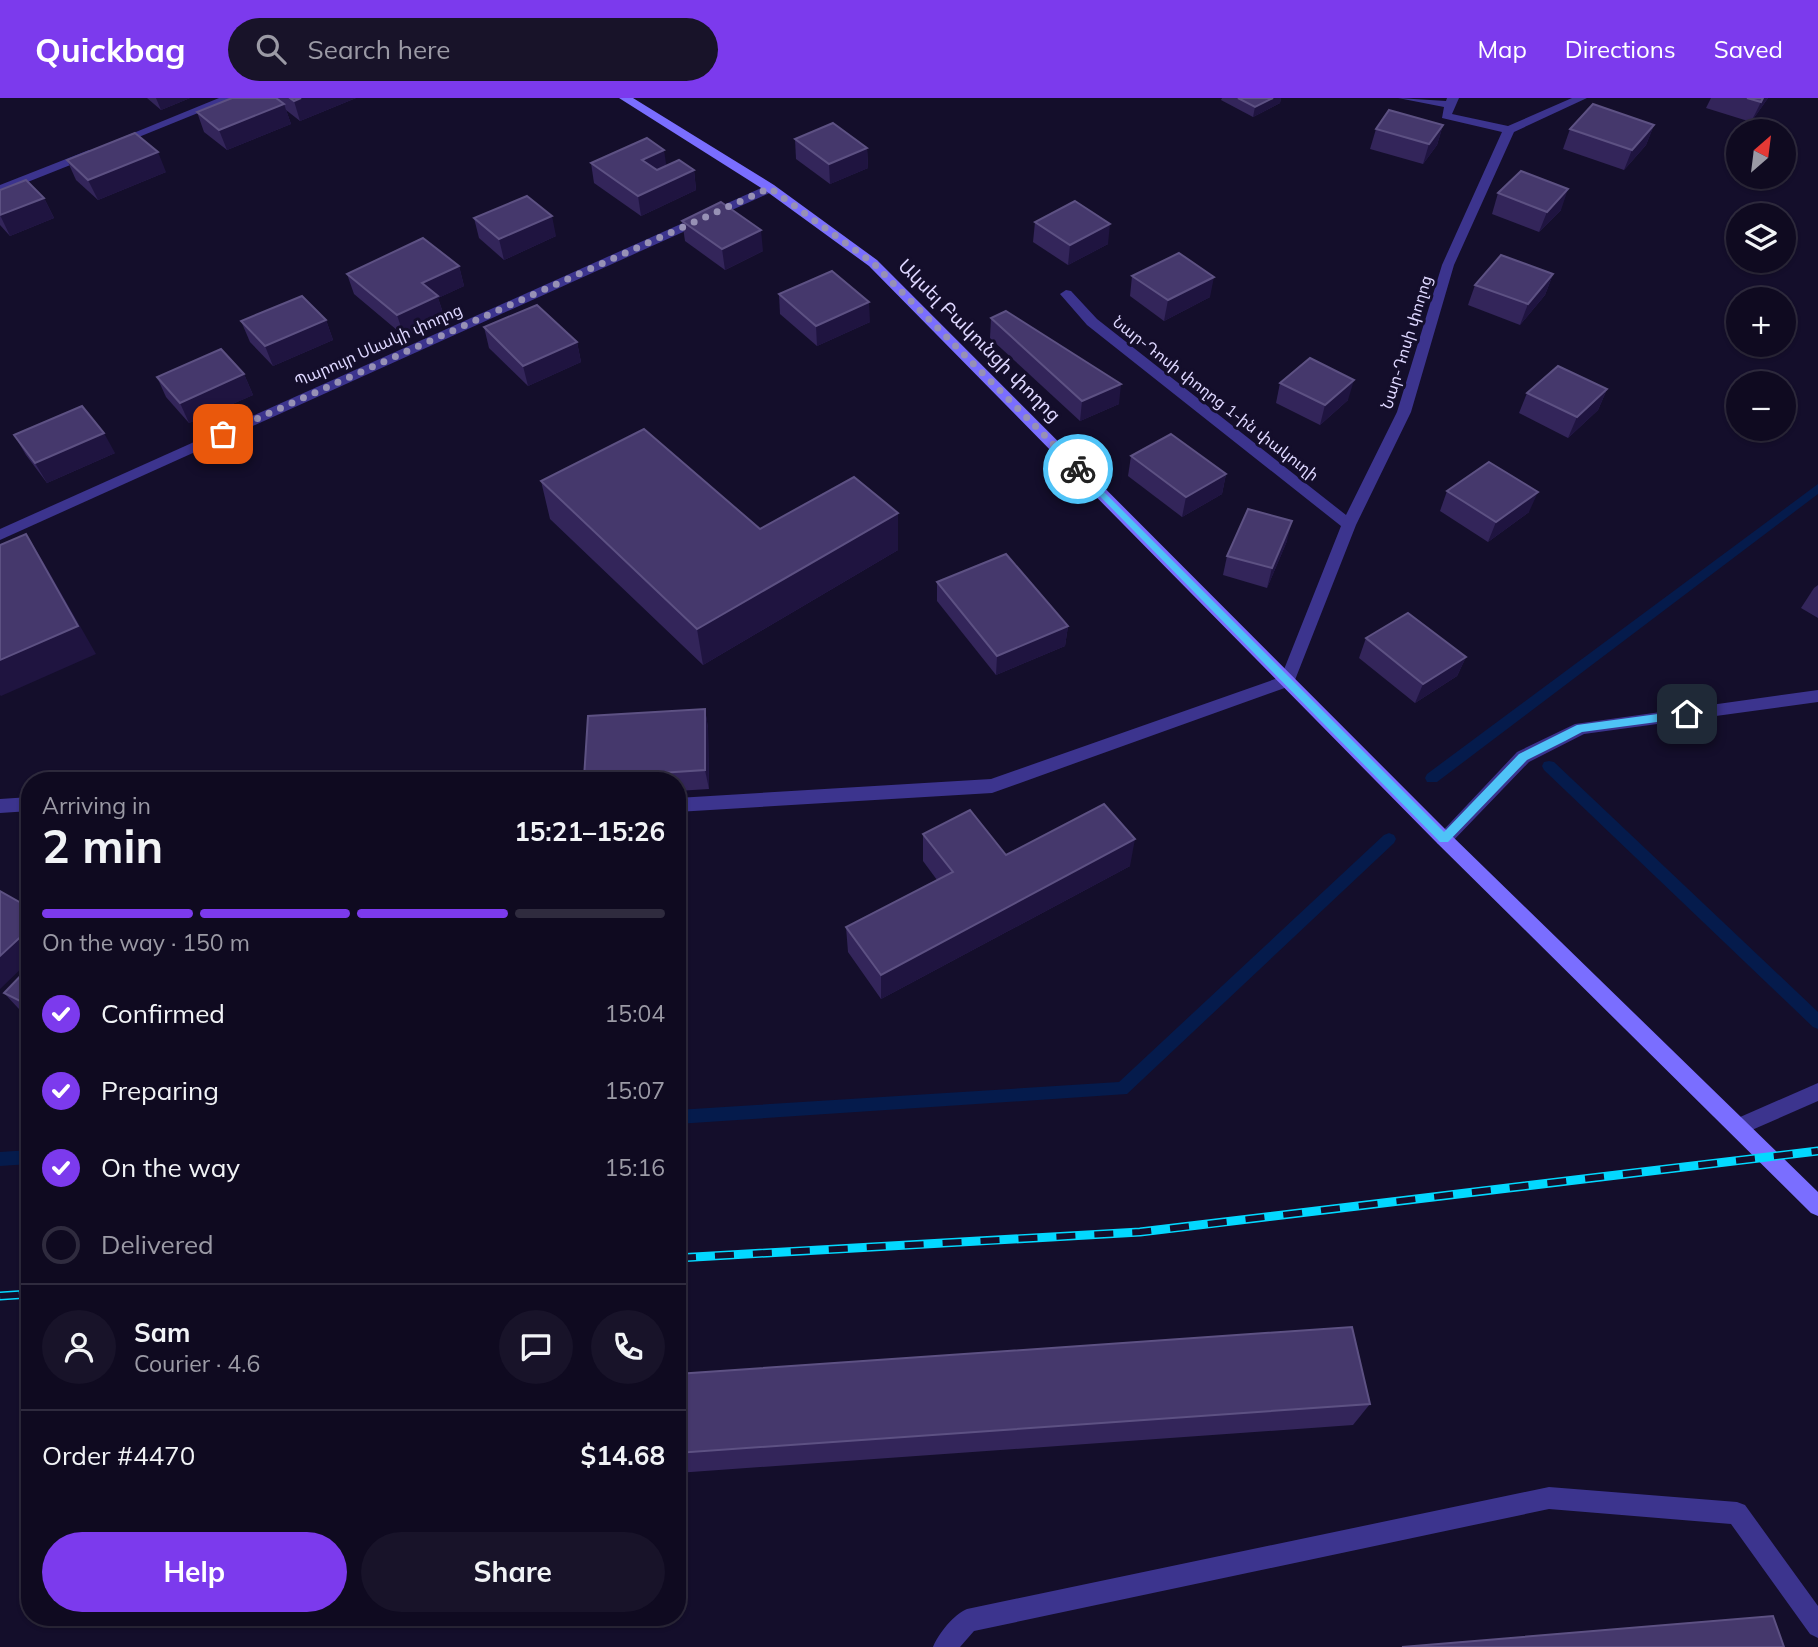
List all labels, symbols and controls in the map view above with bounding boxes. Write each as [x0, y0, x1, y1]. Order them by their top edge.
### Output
search box [228, 18, 718, 81]
text: Quickbag [35, 29, 186, 70]
icon: search [252, 30, 290, 68]
text: Search here [308, 33, 450, 66]
text: Map [1477, 34, 1527, 64]
text: Directions [1565, 34, 1676, 64]
text: Saved [1714, 34, 1783, 64]
north arrow [1726, 119, 1796, 189]
map controls [1726, 119, 1796, 441]
button: layers [1726, 203, 1796, 273]
street label: Ակսել Բակունցի փողոց [893, 253, 1067, 427]
street label: Նար-Դոսի փողոց [1376, 273, 1436, 411]
button: + [1726, 287, 1796, 357]
street label: Պարույր Սևակի փողոց [291, 299, 465, 391]
street label: Նար-Դոսի փողոց 1-ին փակուղի [1109, 311, 1323, 485]
button: − [1726, 371, 1796, 441]
pin [193, 404, 253, 464]
icon: bag [204, 415, 242, 453]
courier [1043, 434, 1113, 504]
icon: bike [1059, 450, 1097, 488]
pin [1657, 684, 1717, 744]
icon: home [1668, 695, 1706, 733]
text: Arriving in [42, 791, 151, 820]
text: 15:21–15:26 [514, 815, 665, 848]
text: 2 min [42, 817, 163, 875]
text: On the way · 150 m [42, 928, 250, 957]
icon: check [42, 995, 80, 1033]
text: Confirmed [101, 997, 225, 1030]
text: 15:04 [605, 999, 665, 1028]
icon: check [42, 1072, 80, 1110]
text: Preparing [101, 1074, 219, 1107]
text: 15:07 [605, 1076, 665, 1105]
icon: check [42, 1149, 80, 1187]
text: On the way [101, 1151, 240, 1184]
text: 15:16 [605, 1153, 665, 1182]
text: Delivered [101, 1228, 214, 1261]
button: person [42, 1310, 116, 1384]
button: chat [499, 1310, 573, 1384]
button: phone [591, 1310, 665, 1384]
text: Sam [134, 1316, 190, 1349]
text: Courier · 4.6 [134, 1349, 260, 1378]
text: Order #4470 [42, 1439, 195, 1472]
text: $14.68 [581, 1439, 665, 1472]
button: Help [42, 1532, 347, 1612]
button: Share [361, 1532, 665, 1612]

